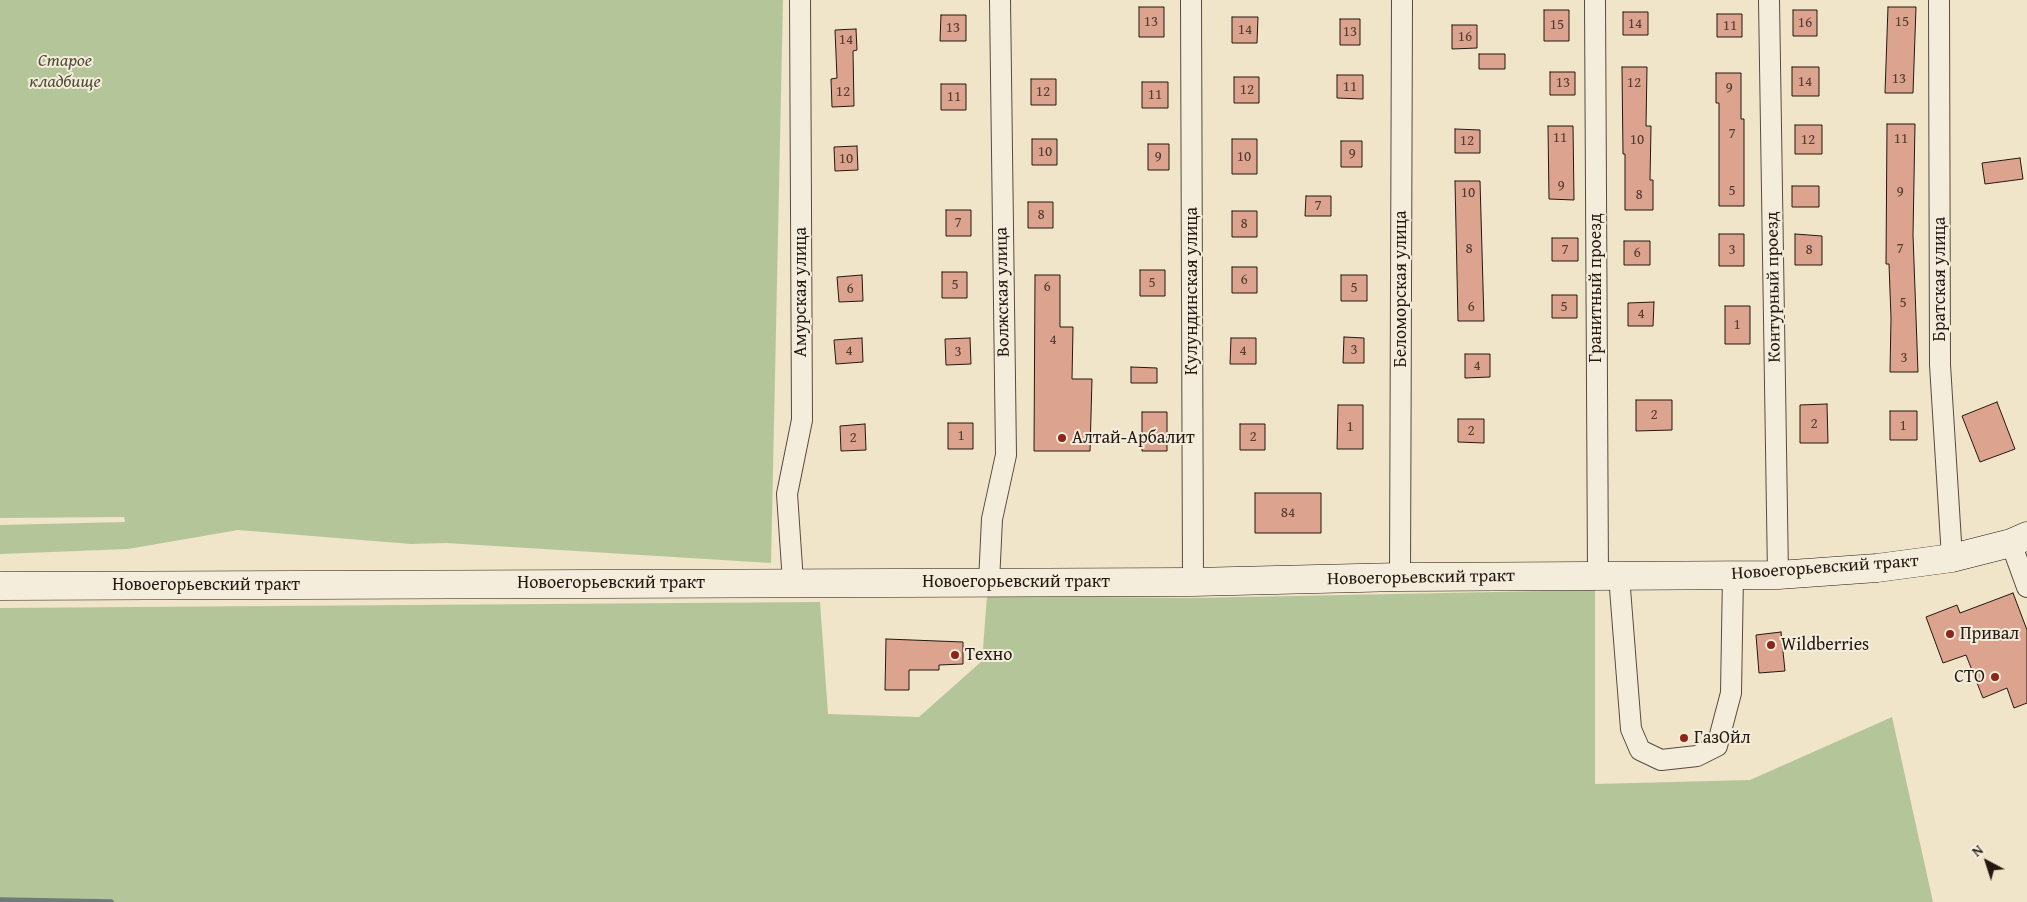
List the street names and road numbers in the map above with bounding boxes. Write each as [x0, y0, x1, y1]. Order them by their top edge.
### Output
street label: Кулундинская улица [1181, 207, 1203, 375]
street label: Беломорская улица [1390, 210, 1412, 368]
street label: Контурный проезд [1762, 211, 1786, 363]
street label: Гранитный проезд [1585, 213, 1607, 363]
street label: Братская улица [1929, 217, 1951, 341]
street label: Амурская улица [790, 227, 812, 357]
street label: Волжская улица [991, 227, 1015, 357]
street label: Новоегорьевский тракт [1731, 551, 1919, 585]
street label: Новоегорьевский тракт [1327, 566, 1515, 590]
street label: Новоегорьевский тракт [922, 571, 1110, 593]
street label: Новоегорьевский тракт [517, 572, 705, 594]
street label: Новоегорьевский тракт [112, 574, 300, 596]

